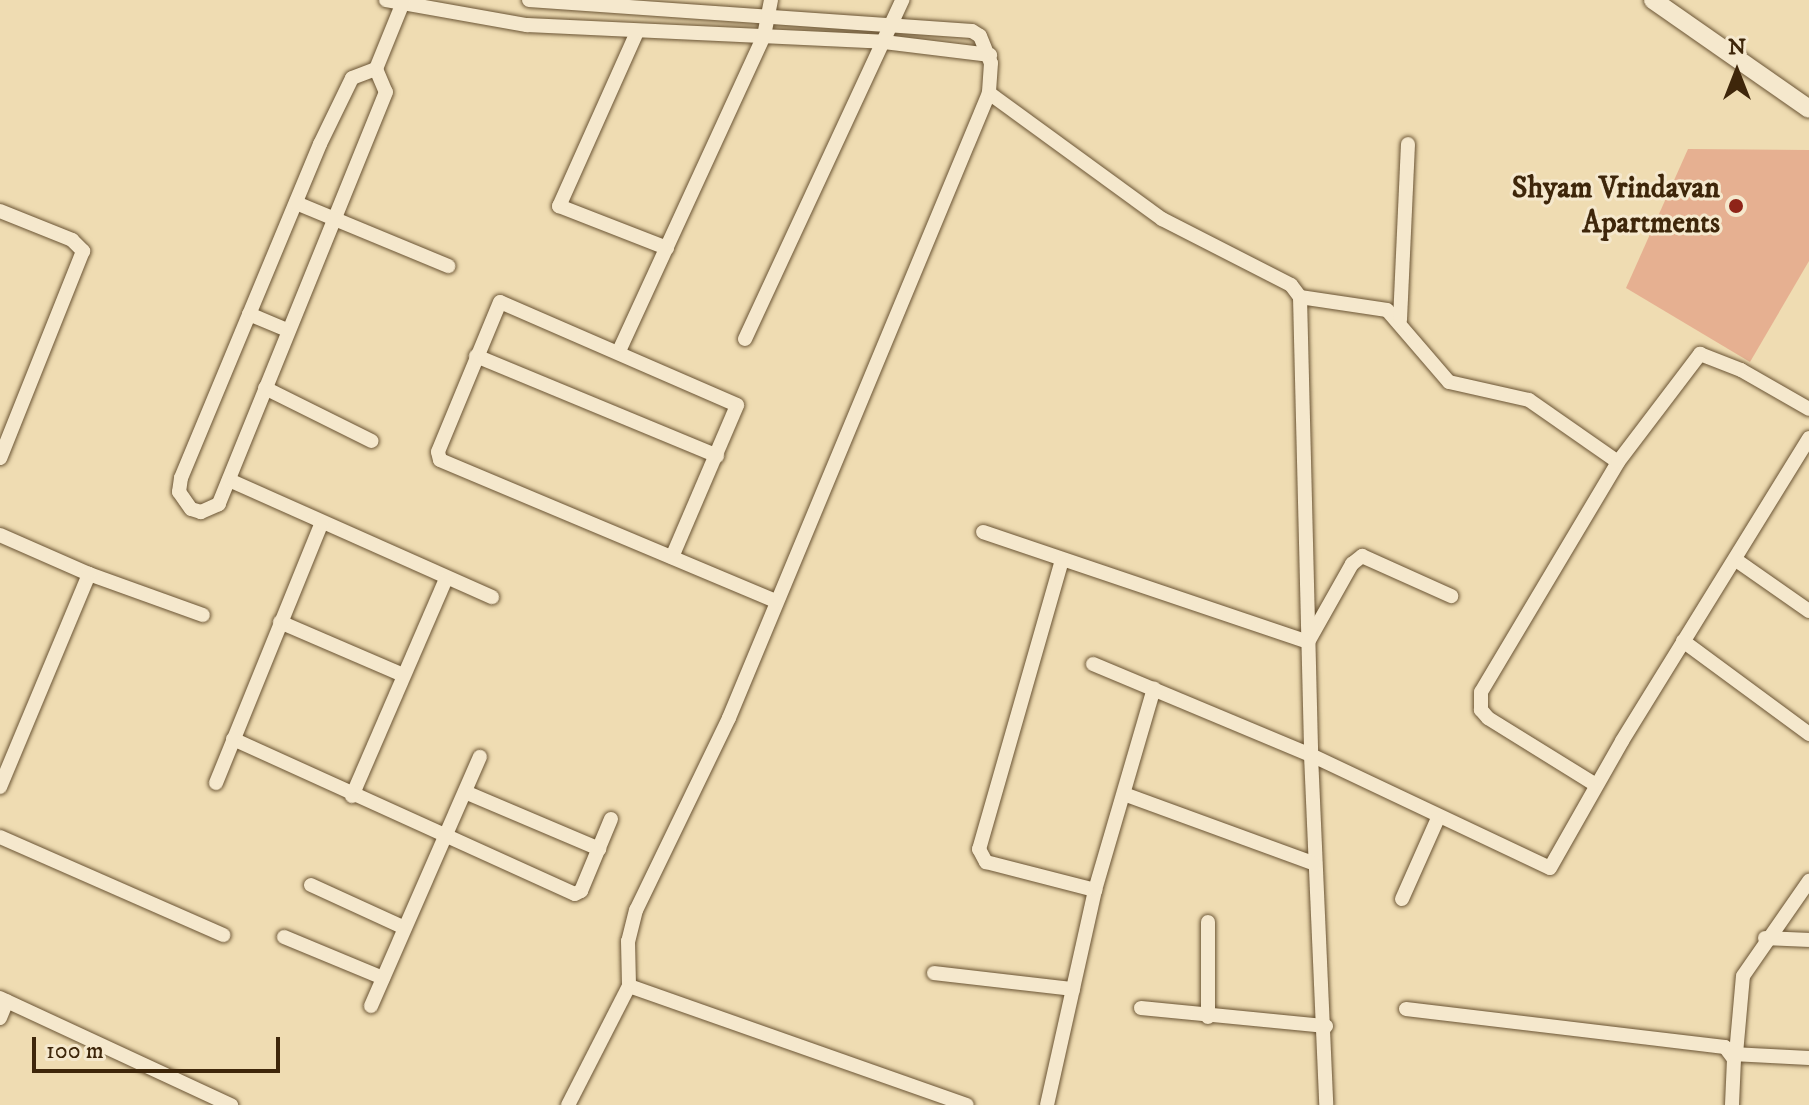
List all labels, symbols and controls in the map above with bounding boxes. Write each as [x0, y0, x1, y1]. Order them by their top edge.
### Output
north arrow [1697, 32, 1777, 112]
text: N [1728, 34, 1746, 61]
place label: Shyam Vrindavan Apartments [1512, 171, 1720, 242]
marker: Shyam Vrindavan Apartments [1727, 197, 1745, 215]
scale bar [36, 1021, 284, 1071]
text: 100 m [46, 1036, 104, 1066]

